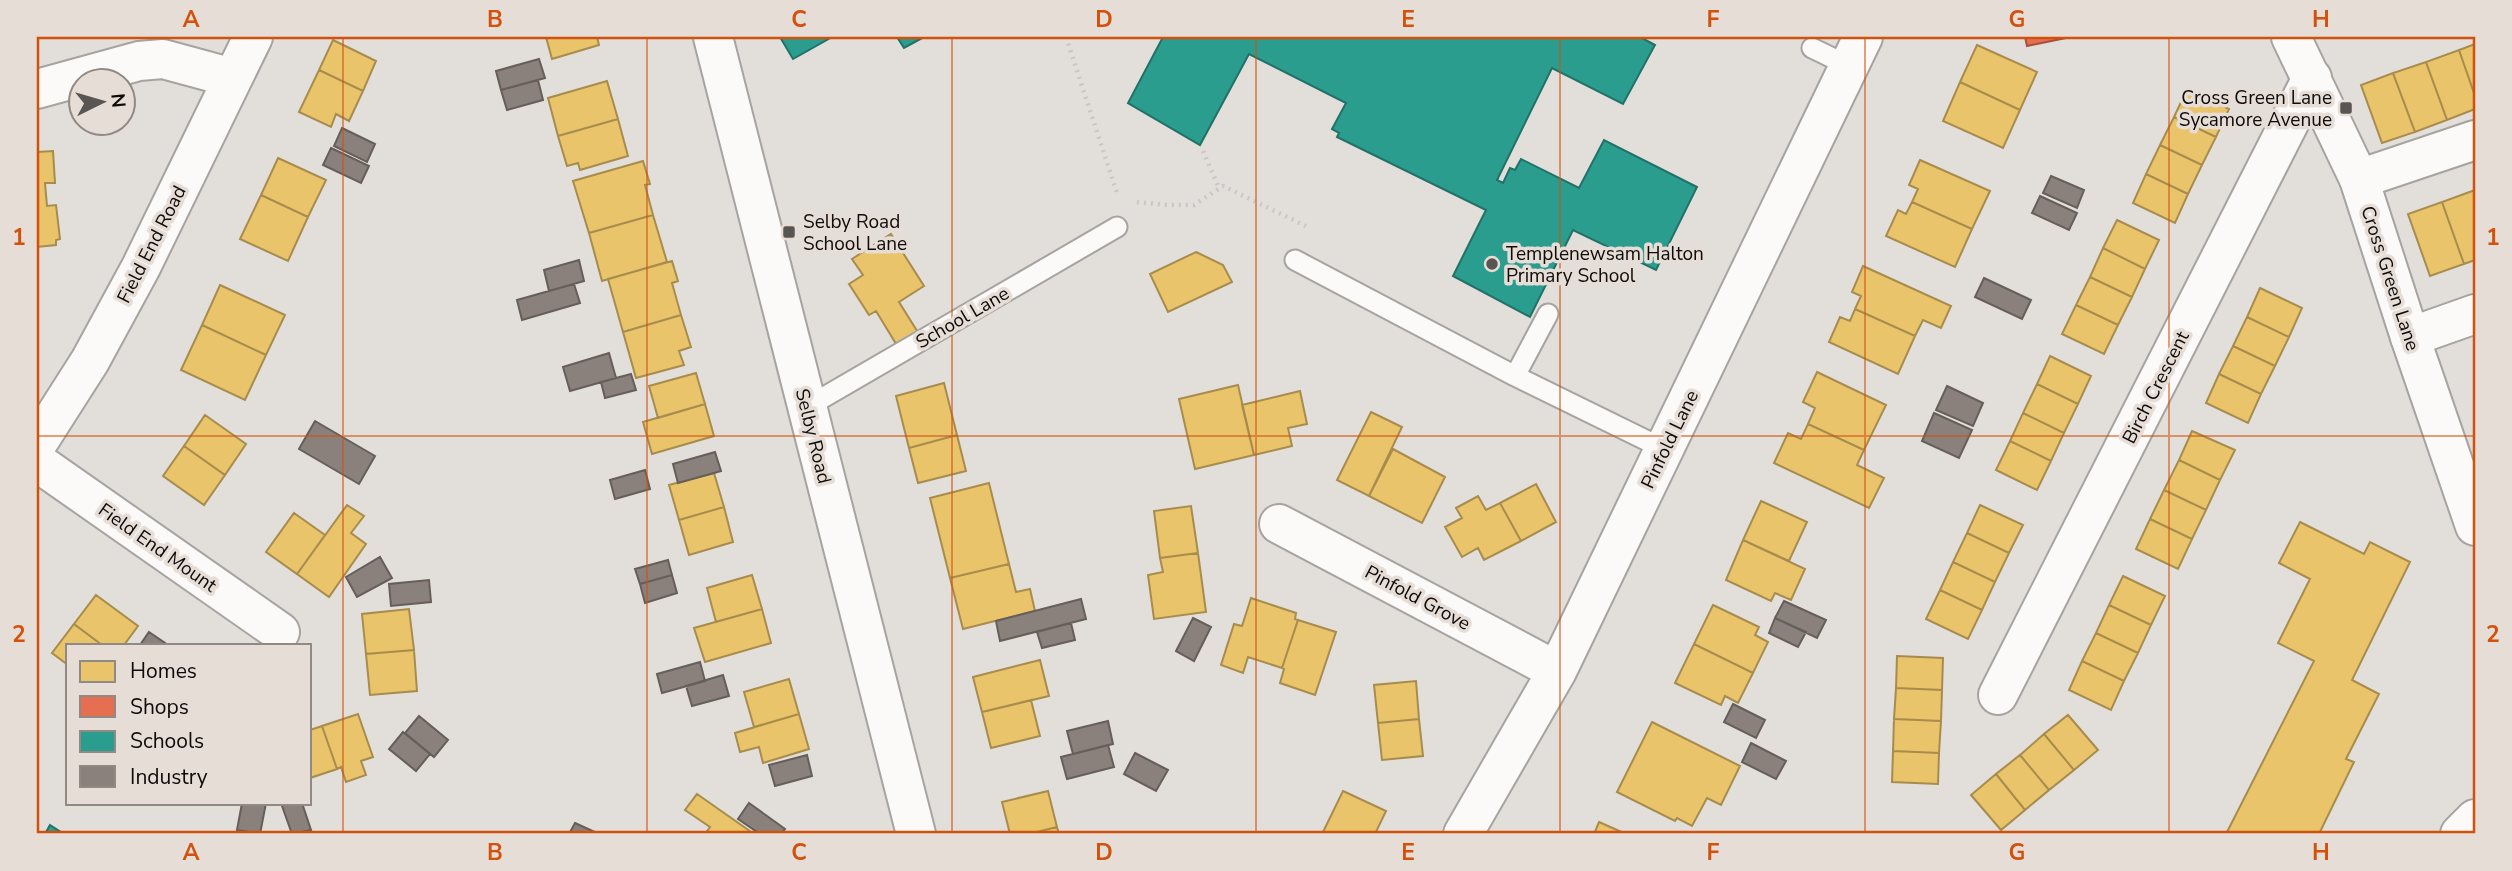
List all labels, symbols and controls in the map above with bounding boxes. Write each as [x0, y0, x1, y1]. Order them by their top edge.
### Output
text: A [182, 4, 200, 35]
text: B [487, 4, 503, 35]
text: C [791, 4, 807, 35]
text: D [1095, 4, 1113, 35]
text: E [1401, 4, 1415, 35]
text: F [1707, 4, 1720, 35]
text: G [2009, 4, 2025, 35]
text: H [2312, 4, 2330, 35]
north arrow [66, 66, 136, 136]
place label: Cross Green Lane Sycamore Avenue [2179, 85, 2332, 133]
text: N [104, 92, 132, 109]
marker: Cross Green Lane Sycamore Avenue [2338, 100, 2354, 116]
street label: Field End Road [111, 181, 193, 308]
street label: Cross Green Lane [2354, 203, 2426, 354]
place label: Selby Road School Lane [803, 209, 907, 257]
text: 1 [12, 222, 26, 253]
text: 1 [2486, 222, 2500, 253]
marker: Selby Road School Lane [781, 224, 797, 240]
place label: Templenewsam Halton Primary School [1506, 241, 1704, 289]
marker: Templenewsam Halton Primary School [1484, 256, 1500, 272]
street label: School Lane [911, 281, 1014, 355]
street label: Birch Crescent [2116, 326, 2196, 448]
street label: Selby Road [789, 386, 837, 487]
street label: Pinfold Lane [1635, 386, 1705, 493]
street label: Field End Mount [93, 497, 222, 599]
street label: Pinfold Grove [1360, 559, 1475, 637]
text: 2 [12, 619, 26, 650]
text: 2 [2486, 619, 2500, 650]
legend [66, 644, 312, 804]
text: Homes [130, 657, 197, 685]
text: Shops [130, 693, 189, 721]
text: Schools [130, 727, 204, 755]
text: Industry [130, 763, 208, 791]
text: A [182, 837, 200, 868]
text: B [487, 837, 503, 868]
text: C [791, 837, 807, 868]
text: D [1095, 837, 1113, 868]
text: E [1401, 837, 1415, 868]
text: F [1707, 837, 1720, 868]
text: G [2009, 837, 2025, 868]
text: H [2312, 837, 2330, 868]

